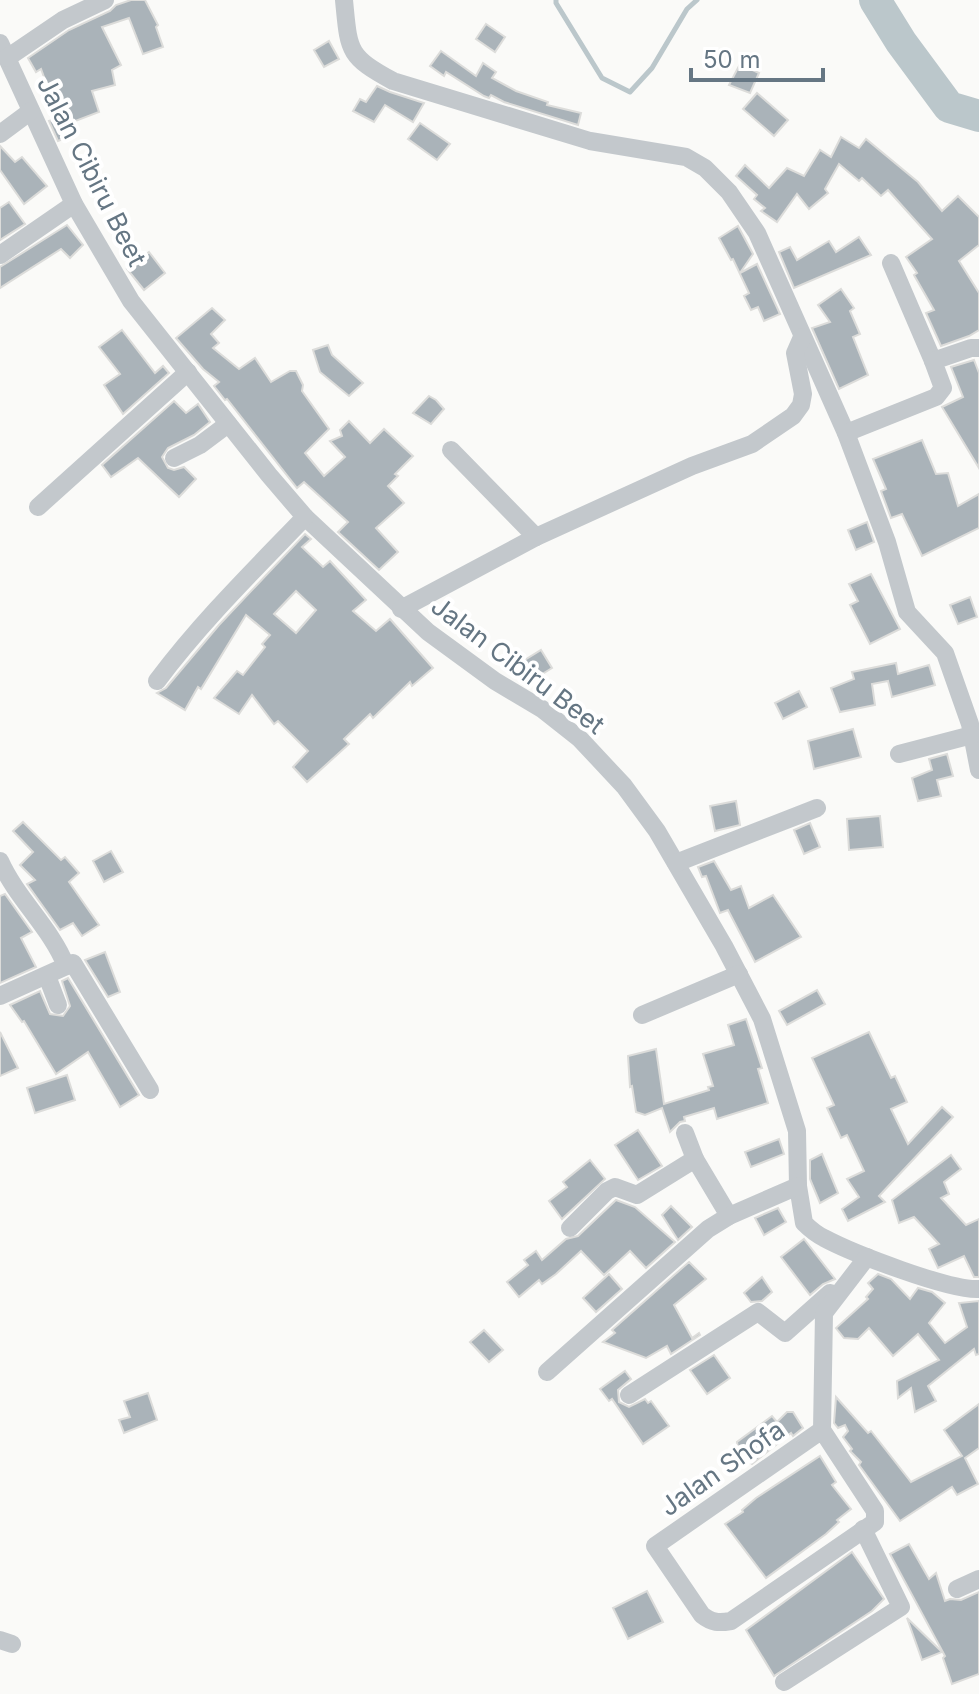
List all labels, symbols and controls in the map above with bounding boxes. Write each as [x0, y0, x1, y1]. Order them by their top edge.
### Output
scale bar [691, 32, 823, 82]
text: 50 m [703, 45, 761, 74]
street label: Jalan Cibiru Beet [31, 71, 153, 271]
street label: Jalan Cibiru Beet [425, 590, 611, 740]
street label: Jalan Shofa [654, 1414, 790, 1522]

